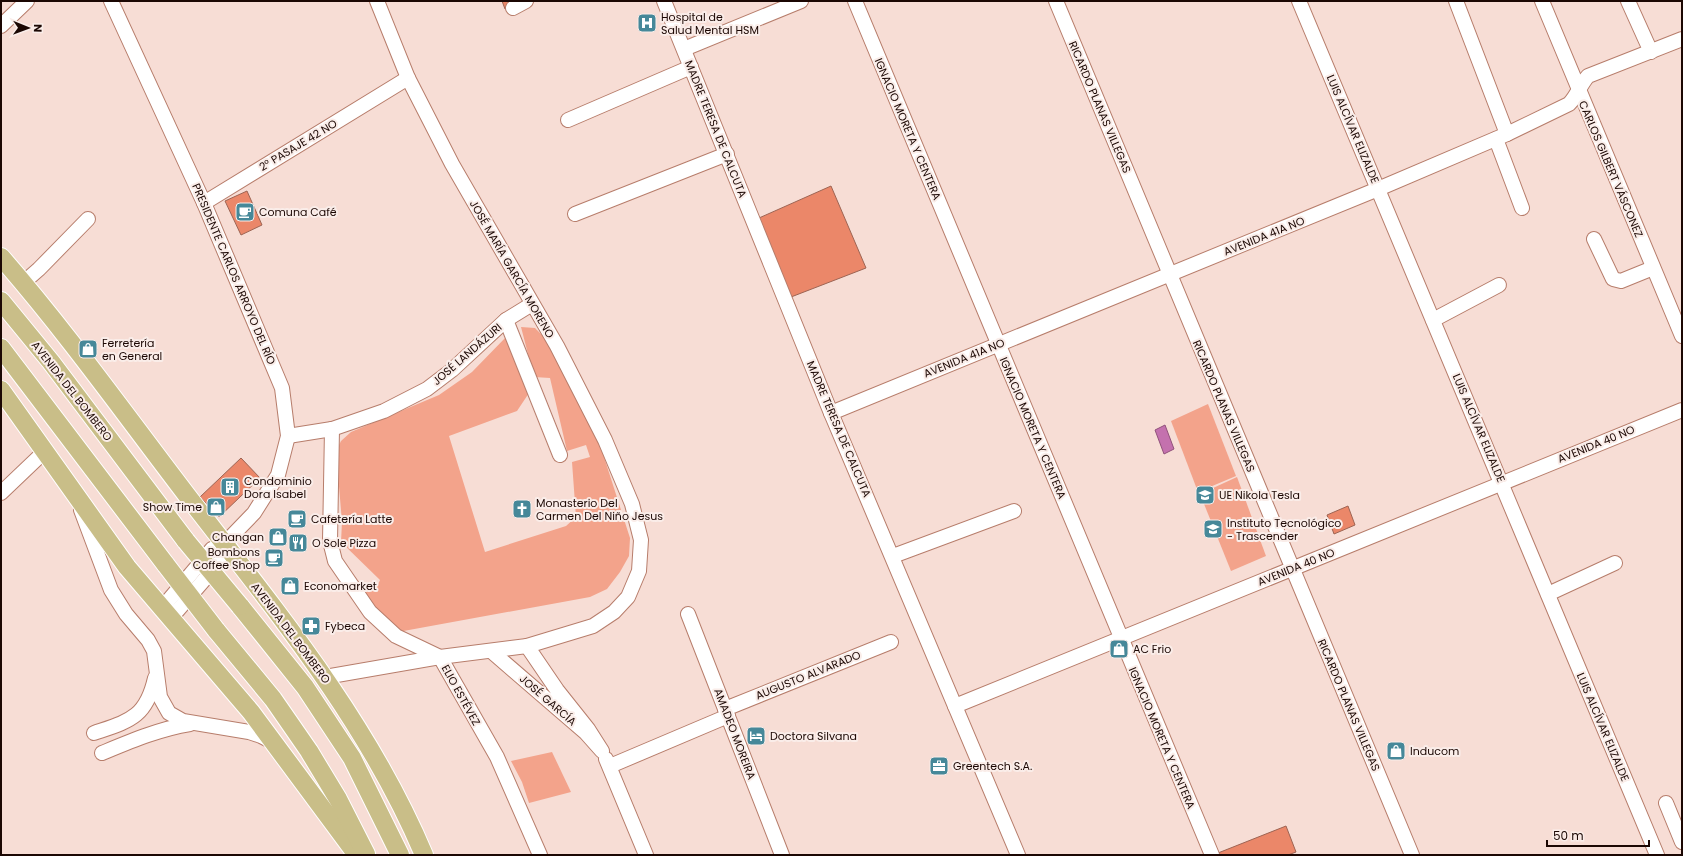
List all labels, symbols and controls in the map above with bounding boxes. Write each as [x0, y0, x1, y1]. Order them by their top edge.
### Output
north arrow [8, 8, 48, 48]
place label: Hospital de Salud Mental HSM [661, 9, 759, 38]
hospital icon: Hospital de Salud Mental HSM [636, 12, 658, 34]
text: N [30, 24, 46, 32]
street label: RICARDO PLANAS VILLEGAS [1065, 38, 1135, 176]
street label: IGNACIO MORETA Y CENTERA [871, 56, 945, 203]
street label: MADRE TERESA DE CALCUTA [681, 58, 751, 201]
street label: LUIS ALCÍVAR ELIZALDE [1323, 72, 1383, 186]
street label: CARLOS GILBERT VÁSCONEZ [1575, 98, 1647, 240]
street label: 2° PASAJE 42 NO [256, 115, 340, 175]
street label: PRESIDENTE CARLOS ARROYO DEL RÍO [188, 181, 280, 367]
street label: JOSÉ MARÍA GARCÍA MORENO [466, 197, 558, 341]
cafe icon: Comuna Café [234, 201, 256, 223]
place label: Comuna Café [259, 204, 337, 220]
street label: AVENIDA 41A NO [1221, 212, 1307, 260]
street label: JOSÉ LANDÁZURI [429, 319, 505, 389]
street label: AVENIDA 41A NO [921, 334, 1007, 382]
place label: Ferretería en General [102, 335, 162, 364]
street label: RICARDO PLANAS VILLEGAS [1189, 337, 1259, 475]
street label: AVENIDA DEL BOMBERO [28, 338, 116, 445]
shop icon: Ferretería en General [77, 338, 99, 360]
street label: IGNACIO MORETA Y CENTERA [996, 355, 1070, 502]
street label: MADRE TERESA DE CALCUTA [803, 358, 875, 500]
street label: LUIS ALCÍVAR ELIZALDE [1449, 371, 1509, 485]
street label: AVENIDA 40 NO [1555, 421, 1637, 467]
place label: Condominio Dora Isabel [244, 473, 312, 502]
building icon: Condominio Dora Isabel [219, 476, 241, 498]
school or university icon: UE Nikola Tesla [1194, 484, 1216, 506]
place label: UE Nikola Tesla [1219, 487, 1300, 503]
place label: Monasterio Del Carmen Del Niño Jesus [536, 495, 663, 524]
shop icon: Show Time [205, 496, 227, 518]
church icon: Monasterio Del Carmen Del Niño Jesus [511, 498, 533, 520]
place label: Show Time [143, 499, 202, 515]
cafe icon: Cafetería Latte [286, 508, 308, 530]
place label: Cafetería Latte [311, 511, 393, 527]
place label: Instituto Tecnológico - Trascender [1227, 515, 1341, 544]
school or university icon: Instituto Tecnológico - Trascender [1202, 518, 1224, 540]
shop icon: Changan [267, 526, 289, 548]
place label: Changan [212, 529, 264, 545]
restaurant icon: O Sole Pizza [287, 532, 309, 554]
place label: O Sole Pizza [312, 535, 376, 551]
place label: Bombons Coffee Shop [193, 544, 260, 573]
street label: AVENIDA 40 NO [1255, 544, 1337, 590]
cafe icon: Bombons Coffee Shop [263, 547, 285, 569]
shop icon: Economarket [279, 575, 301, 597]
place label: Economarket [304, 578, 377, 594]
street label: AVENIDA DEL BOMBERO [248, 579, 335, 687]
pharmacy icon: Fybeca [300, 615, 322, 637]
place label: Fybeca [325, 618, 365, 634]
street label: RICARDO PLANAS VILLEGAS [1314, 636, 1384, 774]
shop icon: AC Frio [1108, 638, 1130, 660]
place label: AC Frio [1133, 641, 1171, 657]
street label: AUGUSTO ALVARADO [753, 646, 863, 703]
street label: ELIO ESTÉVEZ [438, 662, 484, 728]
street label: IGNACIO MORETA Y CENTERA [1125, 665, 1199, 812]
street label: LUIS ALCÍVAR ELIZALDE [1573, 670, 1633, 784]
street label: JOSÉ GARCÍA [516, 671, 580, 730]
street label: AMADEO MOREIRA [710, 686, 760, 782]
hotel icon: Doctora Silvana [745, 725, 767, 747]
place label: Doctora Silvana [770, 728, 857, 744]
shop icon: Inducom [1385, 740, 1407, 762]
place label: Inducom [1410, 743, 1459, 759]
office icon: Greentech S.A. [928, 755, 950, 777]
place label: Greentech S.A. [953, 758, 1032, 774]
scale bar [1547, 822, 1649, 848]
text: 50 m [1553, 827, 1584, 844]

